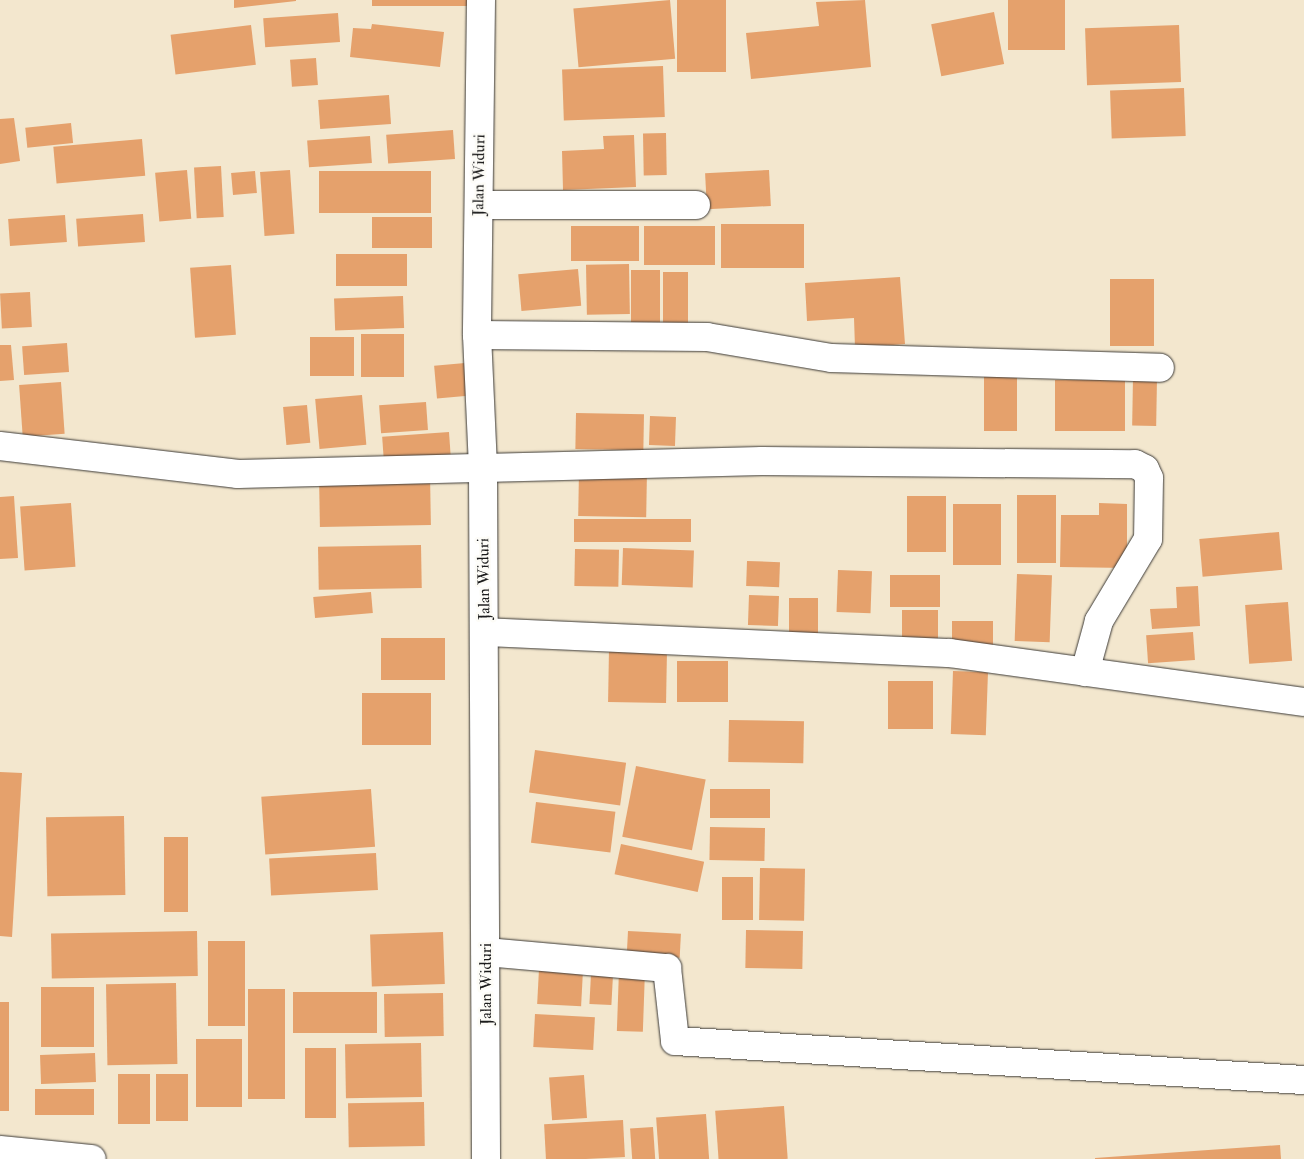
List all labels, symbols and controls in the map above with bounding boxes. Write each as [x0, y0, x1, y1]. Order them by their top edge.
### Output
street label: Jalan Widuri [469, 134, 489, 216]
street label: Jalan Widuri [474, 538, 494, 620]
street label: Jalan Widuri [476, 943, 496, 1025]

